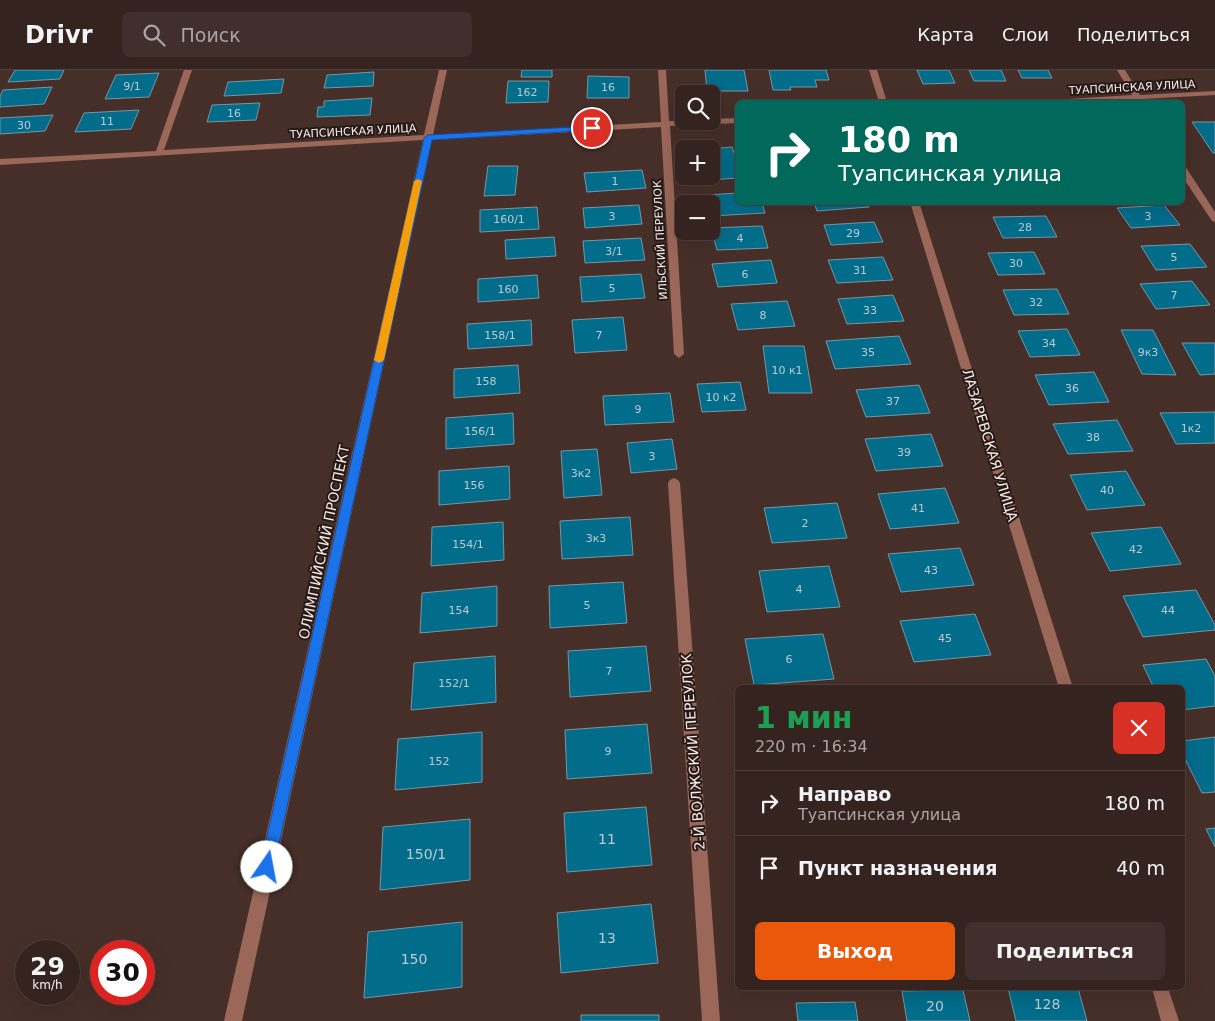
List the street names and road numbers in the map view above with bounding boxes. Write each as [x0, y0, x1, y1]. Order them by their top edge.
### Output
street label: ТУАПСИНСКАЯ УЛИЦА [1067, 78, 1196, 97]
street label: ТУАПСИНСКАЯ УЛИЦА [288, 122, 417, 141]
street label: ИЛЬСКИЙ ПЕРЕУЛОК [651, 180, 670, 300]
street label: ЛАЗАРЕВСКАЯ УЛИЦА [959, 367, 1021, 524]
street label: ОЛИМПИЙСКИЙ ПРОСПЕКТ [295, 443, 353, 641]
street label: 2-Й ВОЛЖСКИЙ ПЕРЕУЛОК [677, 653, 708, 851]

